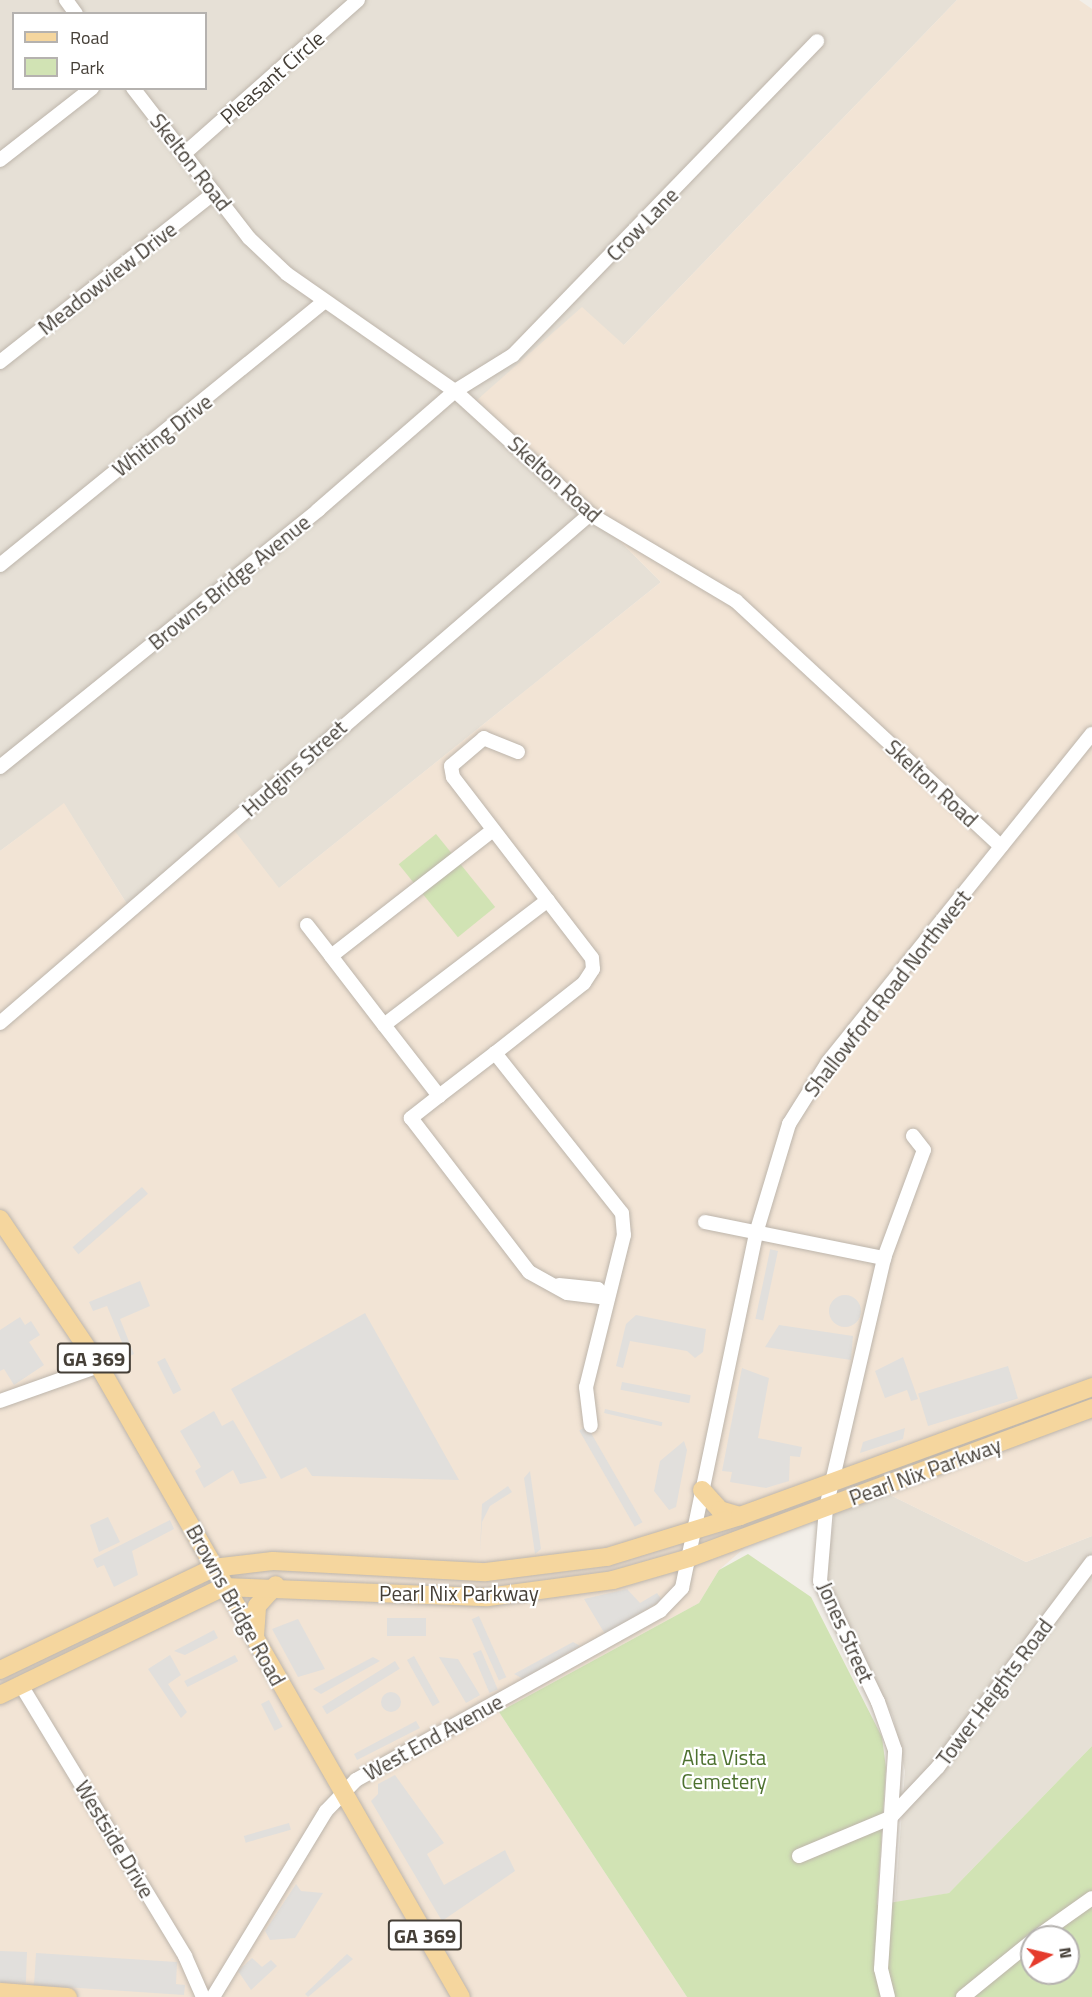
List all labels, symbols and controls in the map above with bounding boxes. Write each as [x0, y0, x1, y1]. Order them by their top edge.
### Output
legend [12, 12, 207, 90]
text: Road [70, 24, 109, 51]
street label: Pleasant Circle [215, 25, 329, 129]
text: Park [70, 54, 104, 81]
street label: Skelton Road [145, 108, 237, 216]
street label: Crow Lane [601, 182, 683, 266]
street label: Meadowview Drive [33, 216, 181, 340]
street label: Whiting Drive [107, 388, 217, 482]
street label: Skelton Road [503, 431, 607, 527]
street label: Browns Bridge Avenue [143, 509, 315, 655]
street label: Hudgins Street [237, 715, 351, 821]
street label: Skelton Road [881, 734, 983, 832]
street label: Shallowford Road Northwest [799, 885, 975, 1101]
road number: GA 369 [56, 1341, 132, 1375]
street label: Pearl Nix Parkway [846, 1432, 1004, 1510]
street label: Browns Bridge Road [181, 1520, 291, 1690]
street label: Jones Street [813, 1578, 879, 1686]
street label: Pearl Nix Parkway [379, 1580, 539, 1606]
street label: Tower Heights Road [931, 1614, 1057, 1770]
street label: West End Avenue [359, 1688, 507, 1786]
park label: Alta Vista Cemetery [681, 1744, 767, 1794]
street label: Westside Drive [70, 1776, 160, 1902]
road number: GA 369 [388, 1918, 462, 1952]
north arrow [1020, 1925, 1080, 1985]
text: N [1053, 1946, 1078, 1960]

